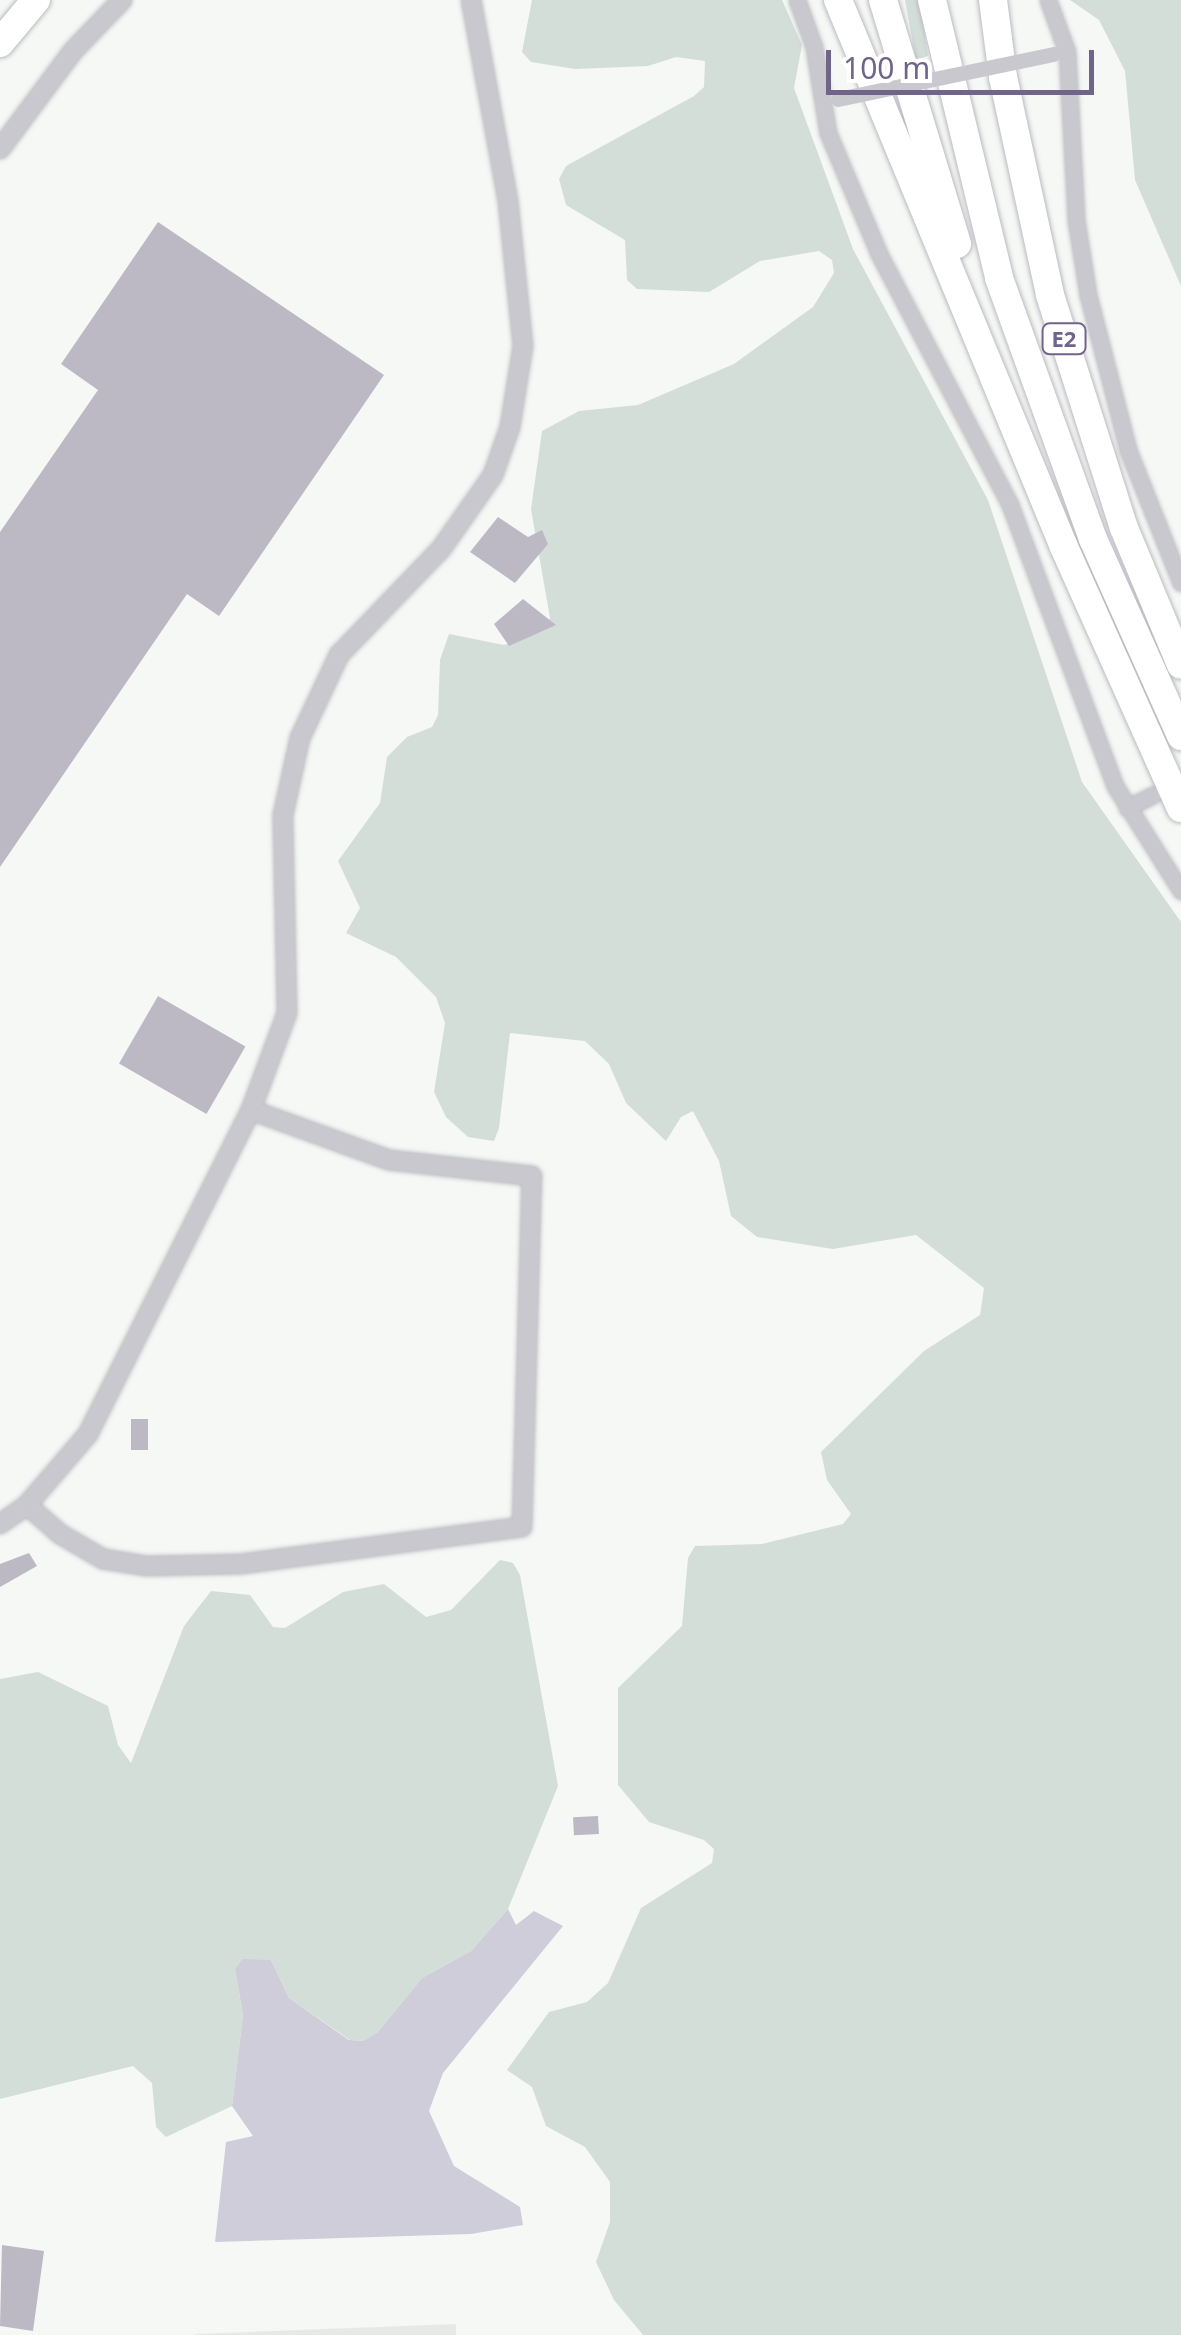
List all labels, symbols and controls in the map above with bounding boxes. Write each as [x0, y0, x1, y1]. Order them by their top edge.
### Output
scale bar [831, 30, 1098, 92]
text: 100 m [843, 47, 930, 88]
road number: E2 [1042, 322, 1086, 356]

